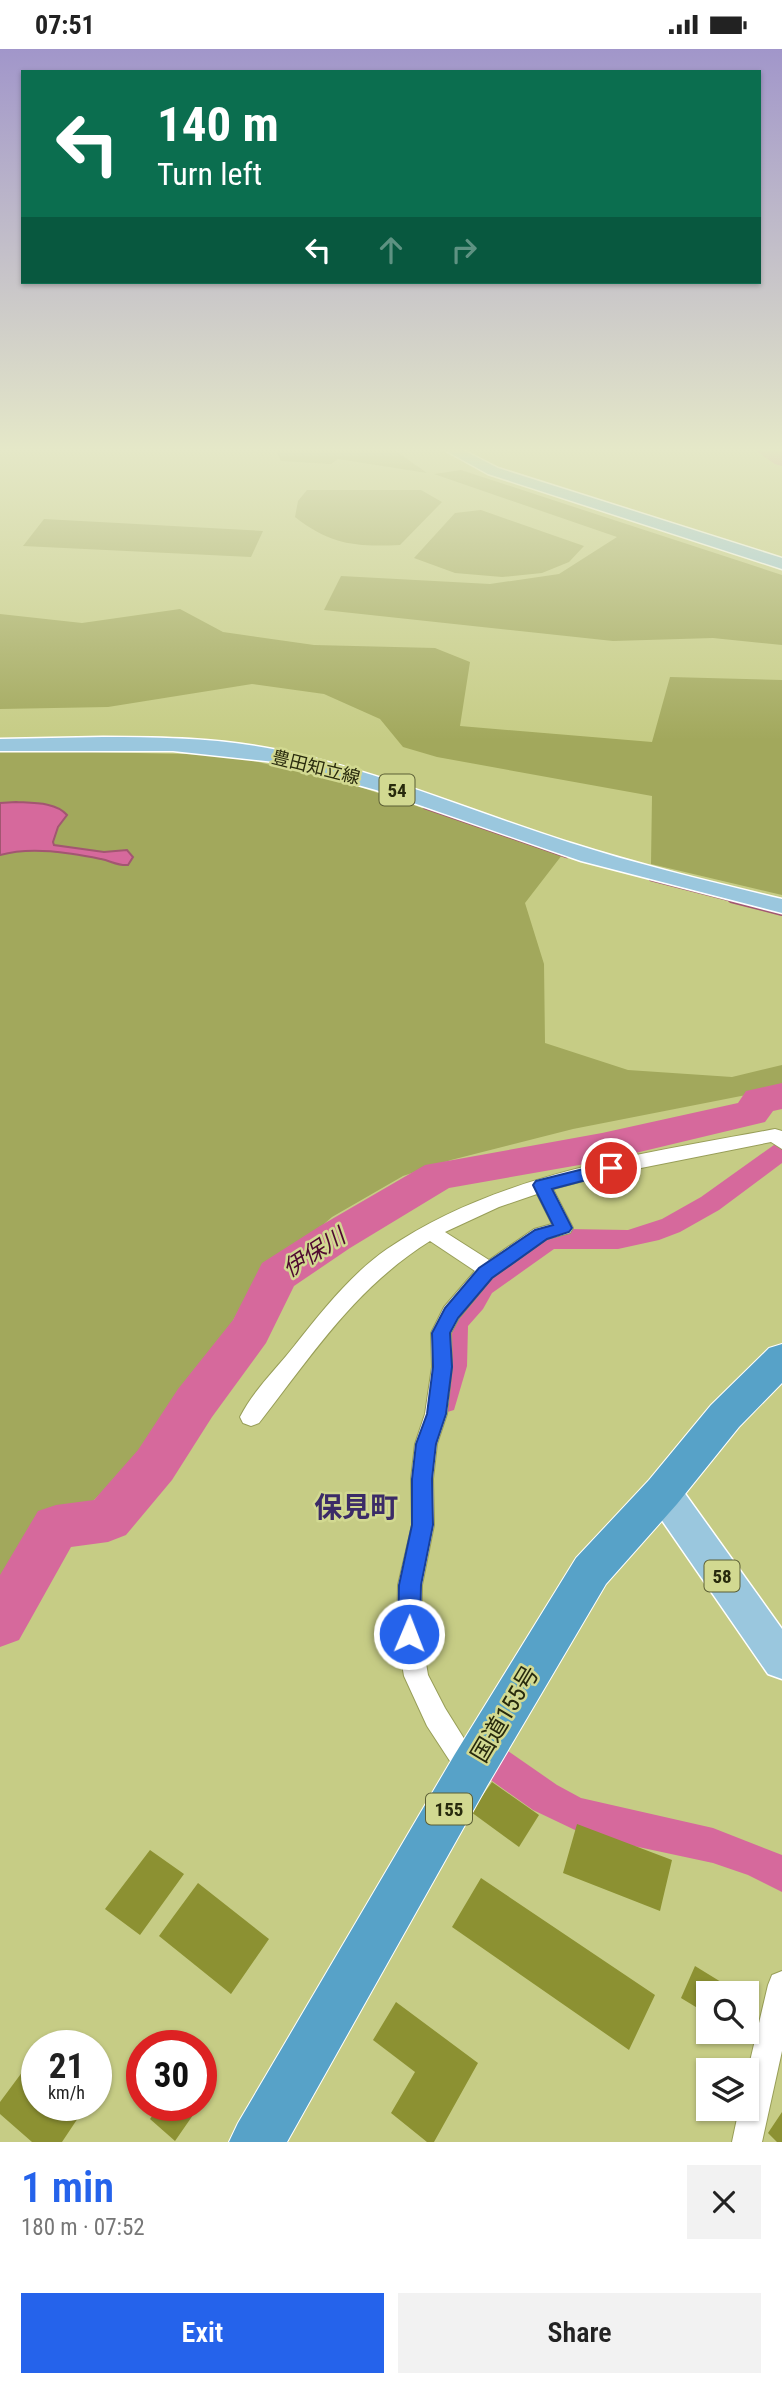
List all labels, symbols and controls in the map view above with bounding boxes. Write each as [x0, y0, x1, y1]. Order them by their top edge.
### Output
text: 07:51 [35, 10, 95, 40]
text: 140 m [157, 96, 279, 153]
icon: left [42, 98, 133, 189]
text: Turn left [157, 155, 262, 193]
icon: left [299, 231, 337, 269]
icon: ahead [372, 231, 410, 269]
icon: right [445, 231, 483, 269]
street label: 豊田知立線 [270, 746, 362, 788]
road number: 54 [380, 775, 414, 805]
pin [581, 1138, 641, 1198]
icon: arrive [592, 1149, 630, 1187]
water label: 伊保川 [278, 1221, 353, 1283]
district label: 保見町 [314, 1491, 398, 1524]
road number: 58 [704, 1561, 740, 1591]
position arrow [372, 1597, 446, 1671]
street label: 国道155号 [465, 1661, 545, 1767]
road number: 155 [426, 1793, 472, 1825]
map controls [696, 1981, 759, 2121]
button: search [696, 1981, 759, 2044]
speed limit sign: 30 [126, 2030, 217, 2121]
text: 21 [49, 2046, 84, 2087]
button: layers [696, 2058, 759, 2121]
text: km/h [48, 2082, 85, 2103]
text: 1 min [21, 2163, 114, 2212]
button: close [687, 2165, 761, 2239]
text: 180 m · 07:52 [21, 2214, 145, 2241]
button: Exit [21, 2293, 384, 2373]
button: Share [398, 2293, 761, 2373]

